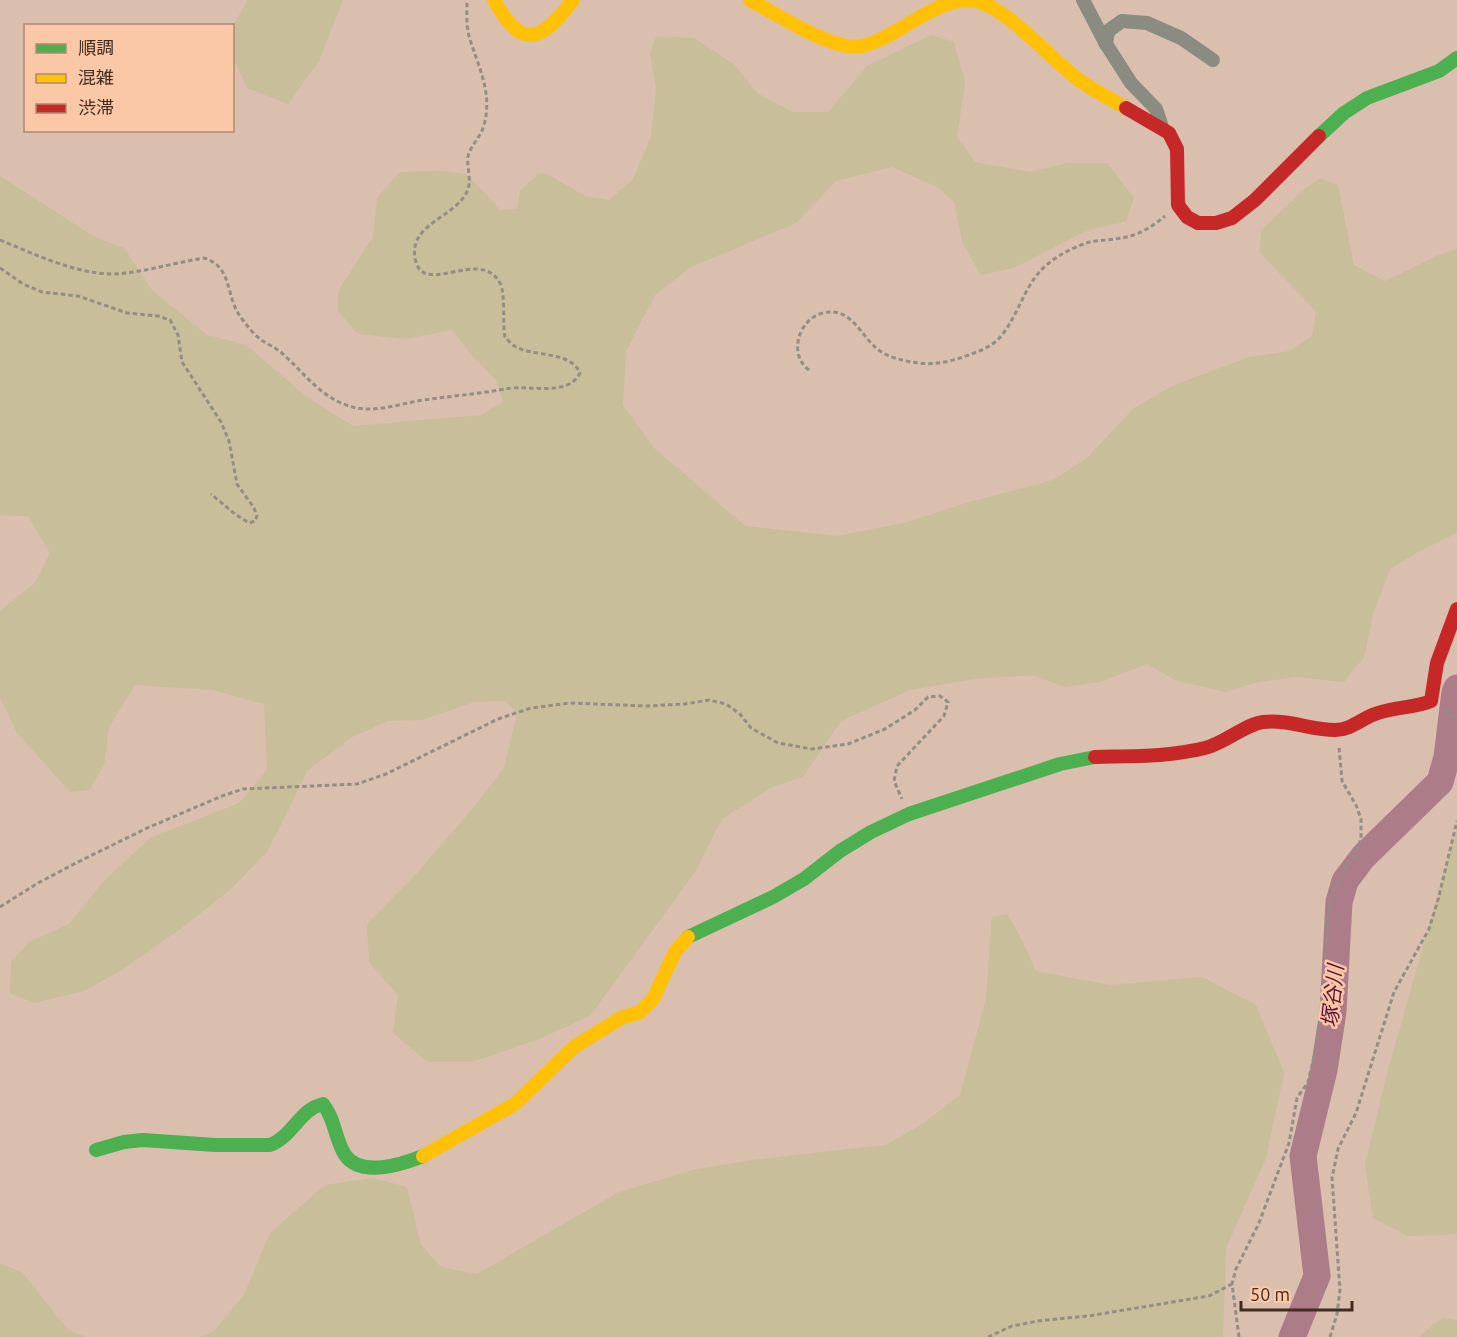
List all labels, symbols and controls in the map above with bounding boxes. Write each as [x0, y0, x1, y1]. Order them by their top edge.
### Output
legend [24, 24, 234, 132]
text: 順調 [78, 37, 114, 57]
text: 混雑 [78, 67, 114, 87]
text: 渋滞 [78, 97, 114, 117]
water label: 塚谷川 [1317, 961, 1347, 1029]
scale bar [1241, 1274, 1352, 1312]
text: 50 m [1250, 1284, 1290, 1304]

